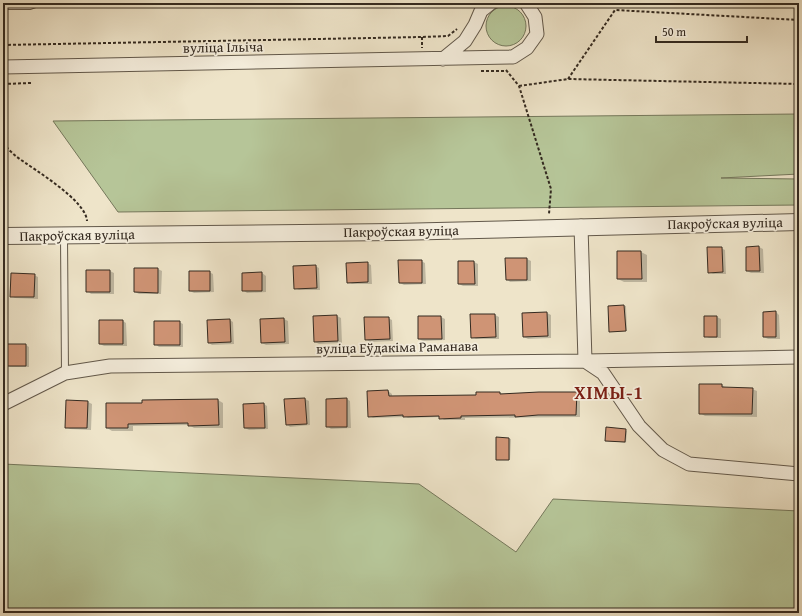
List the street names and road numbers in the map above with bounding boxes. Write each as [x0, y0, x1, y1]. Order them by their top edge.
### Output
street label: вуліца Ільіча [183, 36, 264, 58]
street label: Пакроўская вуліца [667, 212, 783, 234]
street label: Пакроўская вуліца [343, 220, 459, 242]
street label: Пакроўская вуліца [19, 224, 135, 246]
street label: вуліца Еўдакіма Раманава [316, 336, 478, 358]

